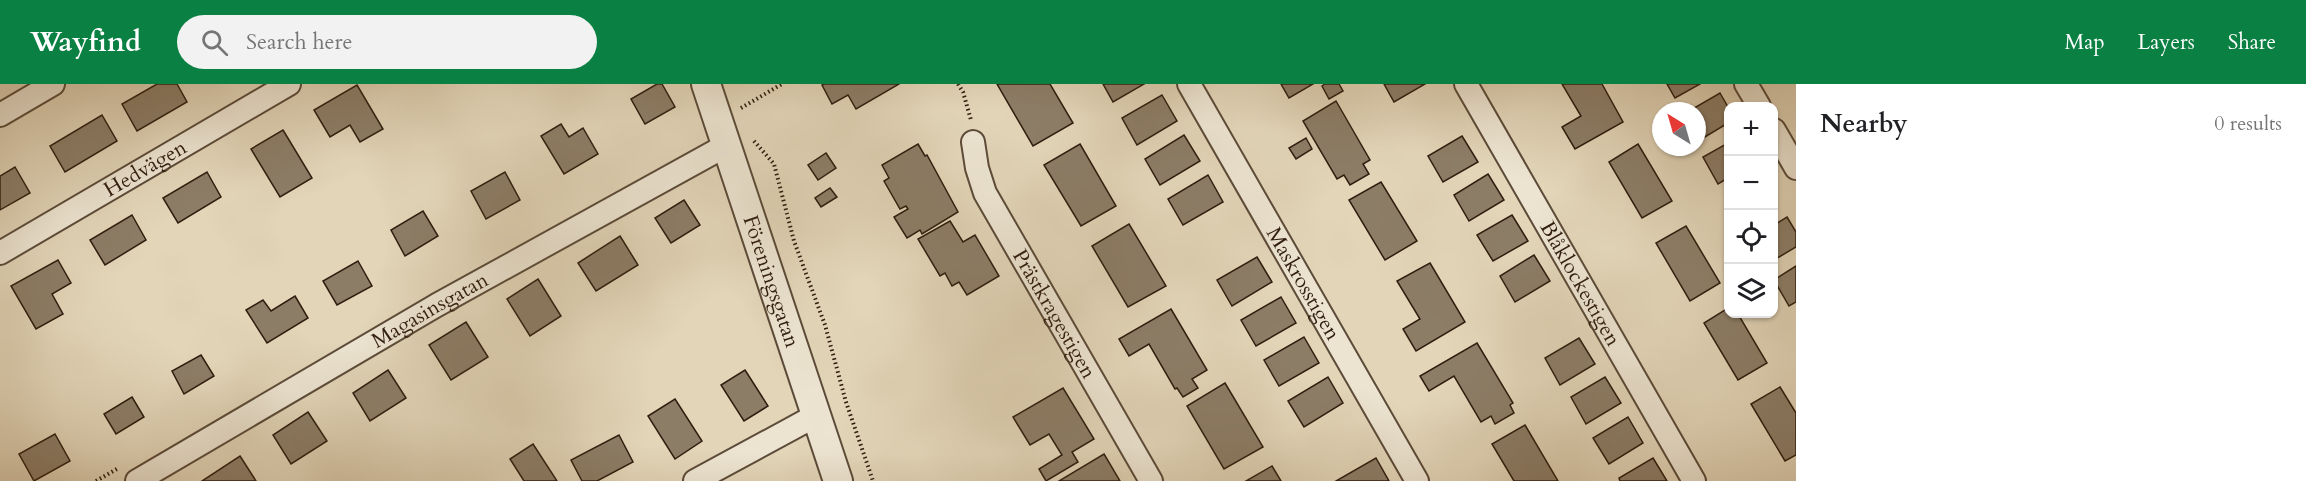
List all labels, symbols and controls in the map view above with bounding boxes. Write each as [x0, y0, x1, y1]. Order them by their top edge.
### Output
search box [177, 15, 597, 69]
text: Wayfind [30, 23, 141, 61]
icon: search [198, 26, 231, 59]
text: Search here [246, 27, 353, 57]
text: Map [2065, 28, 2105, 57]
text: Layers [2138, 28, 2195, 57]
text: Share [2228, 28, 2276, 57]
north arrow [1652, 102, 1706, 156]
map controls [1724, 102, 1778, 318]
button: + [1724, 102, 1778, 156]
text: Nearby [1820, 106, 1908, 141]
text: 0 results [2214, 110, 2282, 137]
street label: Hedvägen [98, 133, 192, 204]
button: − [1724, 156, 1778, 210]
button: locate [1724, 210, 1778, 264]
street label: Föreningsgatan [736, 212, 807, 351]
street label: Blåklockestigen [1533, 216, 1628, 352]
street label: Maskrosstigen [1259, 222, 1347, 346]
street label: Prästkragestigen [1005, 244, 1103, 384]
button: layers [1724, 264, 1778, 318]
street label: Magasinsgatan [366, 266, 494, 355]

